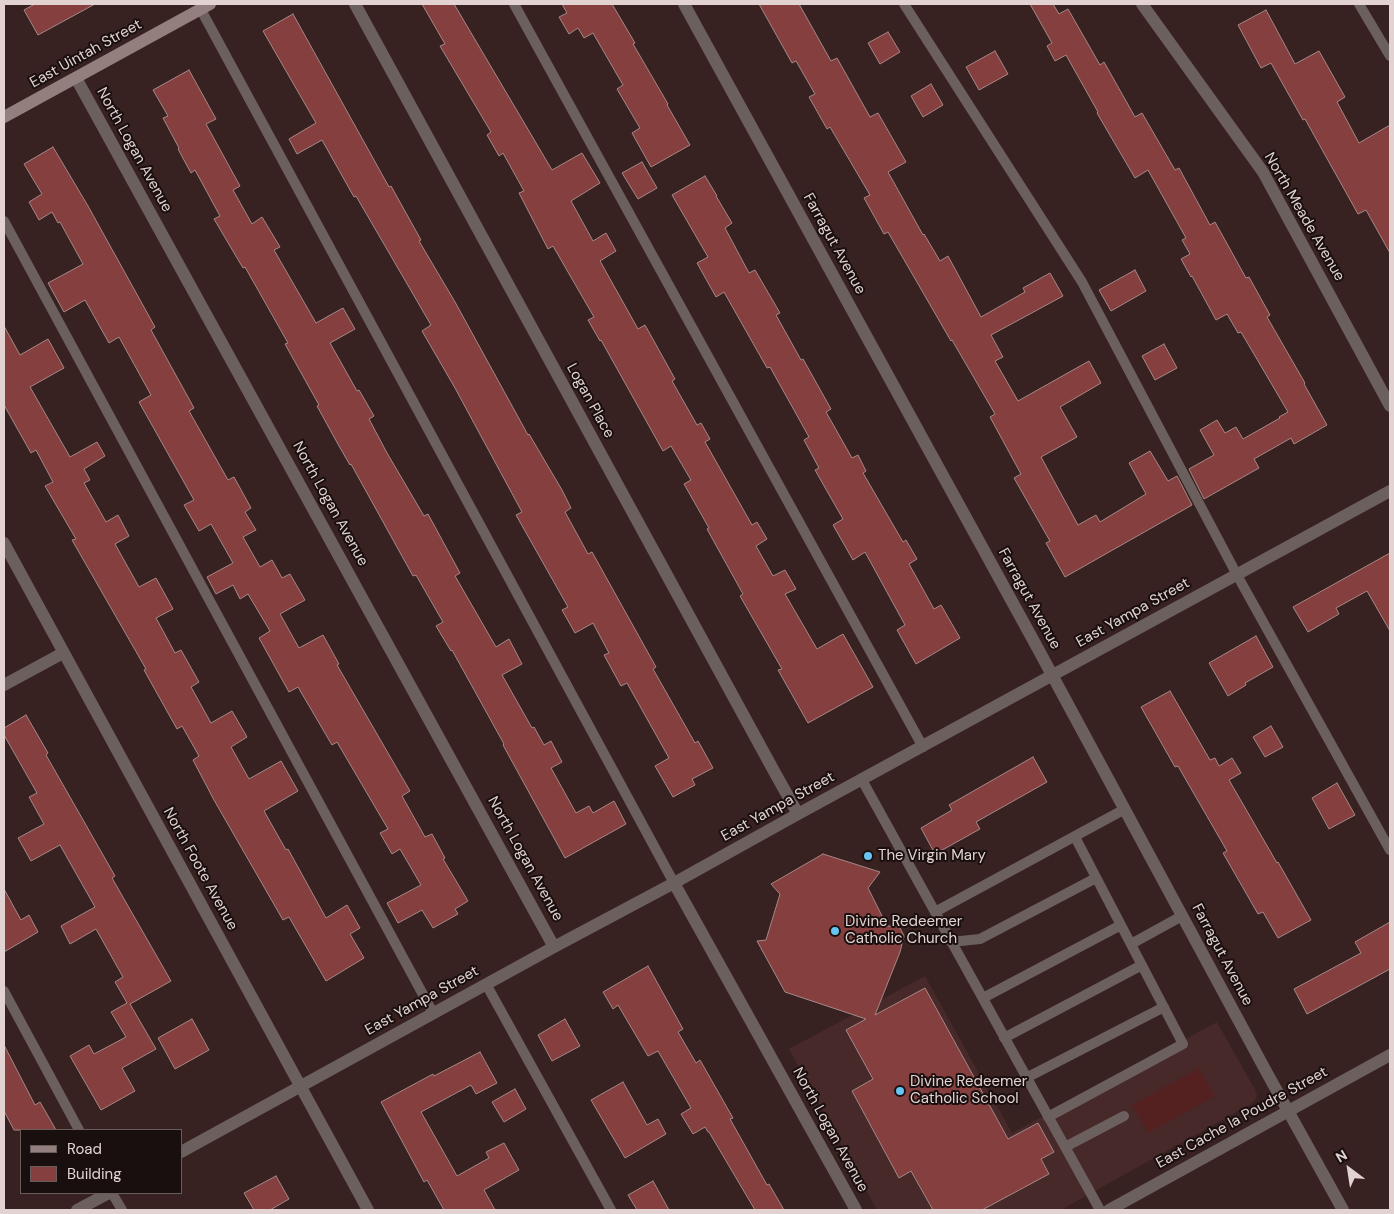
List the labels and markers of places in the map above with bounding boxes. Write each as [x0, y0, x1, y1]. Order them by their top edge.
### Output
place label: The Virgin Mary [878, 847, 986, 865]
marker: The Virgin Mary [862, 850, 874, 862]
place label: Divine Redeemer Catholic Church [845, 913, 962, 948]
marker: Divine Redeemer Catholic Church [829, 925, 841, 937]
place label: Divine Redeemer Catholic School [910, 1073, 1027, 1108]
marker: Divine Redeemer Catholic School [894, 1085, 906, 1097]

